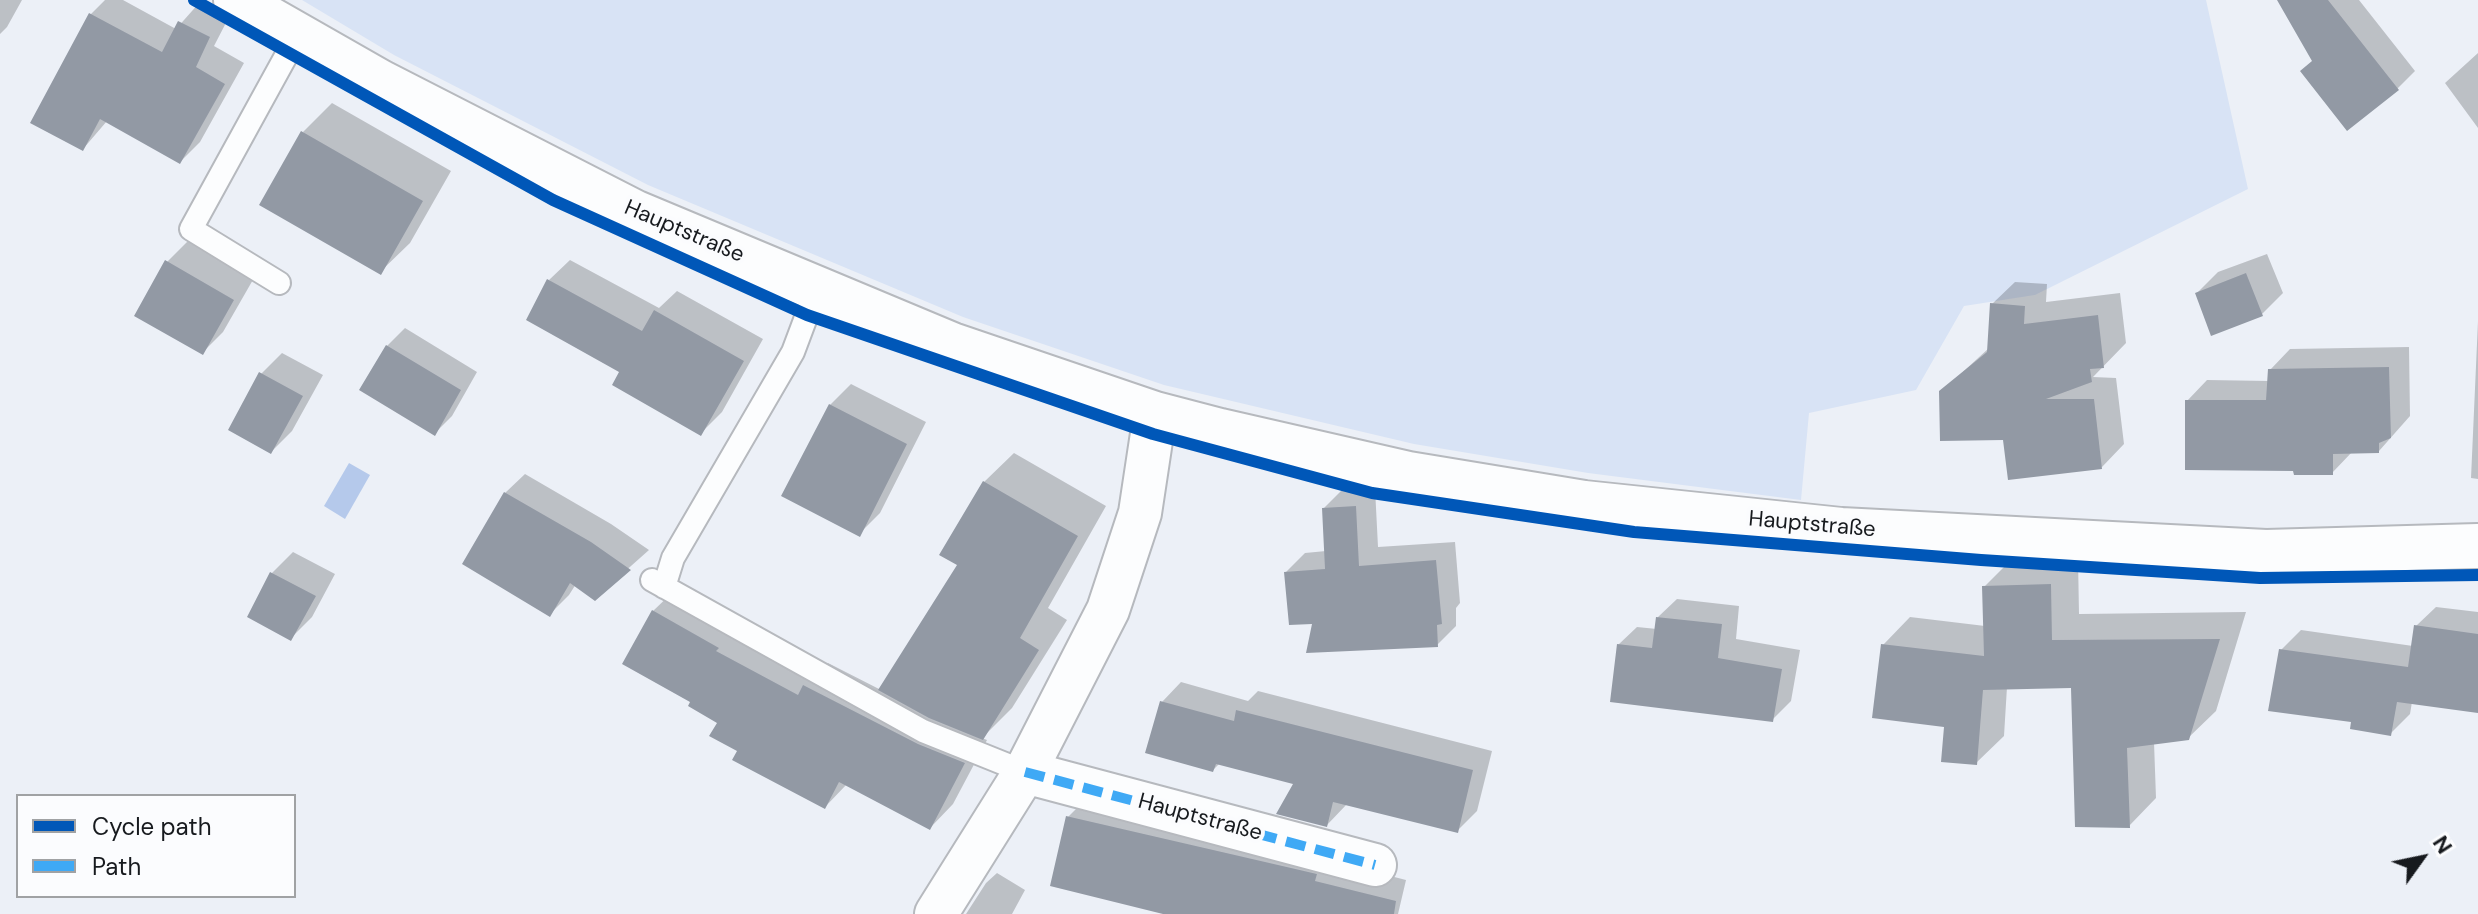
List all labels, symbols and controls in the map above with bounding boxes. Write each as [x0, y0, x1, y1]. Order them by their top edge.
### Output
street label: Hauptstraße [620, 195, 748, 269]
street label: Hauptstraße [1747, 506, 1877, 544]
street label: Hauptstraße [1135, 789, 1265, 847]
legend [16, 794, 296, 898]
text: Cycle path [92, 811, 211, 842]
north arrow [2382, 818, 2462, 898]
text: N [2426, 830, 2459, 859]
text: Path [92, 851, 141, 882]

